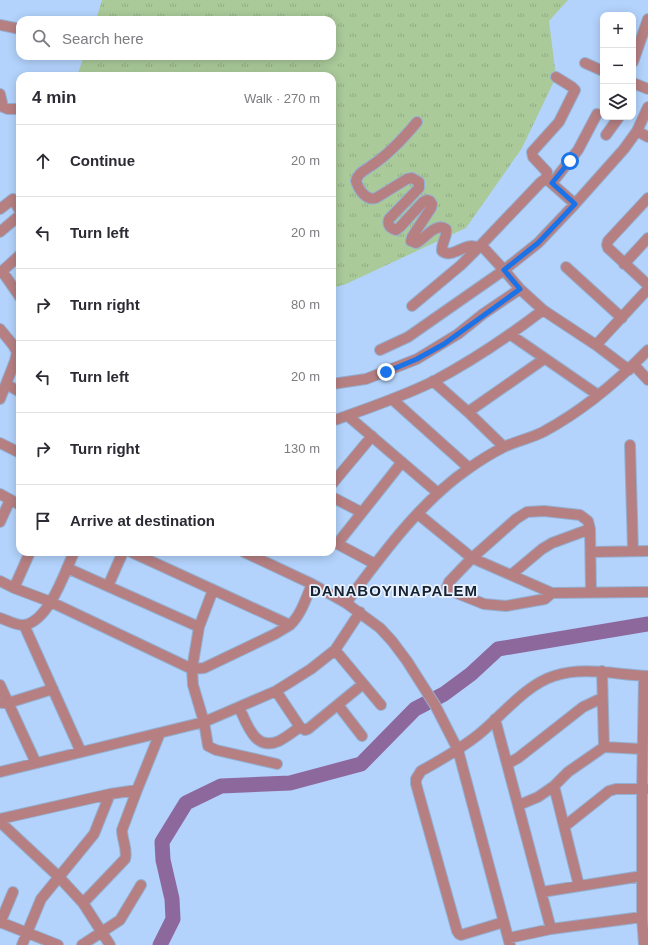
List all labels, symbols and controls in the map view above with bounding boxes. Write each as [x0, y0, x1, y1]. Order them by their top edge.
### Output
map controls [600, 12, 636, 120]
button: + [600, 12, 636, 48]
search box [16, 16, 336, 60]
icon: search [30, 27, 52, 49]
text: Search here [62, 30, 144, 47]
button: − [600, 48, 636, 84]
button: layers [600, 84, 636, 120]
text: 4 min [32, 88, 76, 107]
text: Walk · 270 m [244, 91, 320, 106]
icon: ahead [32, 150, 54, 172]
text: Continue [70, 152, 135, 169]
route start [561, 152, 579, 170]
text: 20 m [291, 153, 320, 168]
icon: left [32, 222, 54, 244]
text: Turn left [70, 224, 129, 241]
text: 20 m [291, 225, 320, 240]
icon: right [32, 294, 54, 316]
text: Turn right [70, 296, 140, 313]
text: 80 m [291, 297, 320, 312]
route end [377, 363, 395, 381]
icon: left [32, 366, 54, 388]
text: Turn left [70, 368, 129, 385]
text: 20 m [291, 369, 320, 384]
icon: right [32, 438, 54, 460]
text: Turn right [70, 440, 140, 457]
text: 130 m [284, 441, 320, 456]
icon: arrive [32, 510, 54, 532]
text: Arrive at destination [70, 512, 215, 529]
district label: DANABOYINAPALEM [310, 582, 478, 599]

